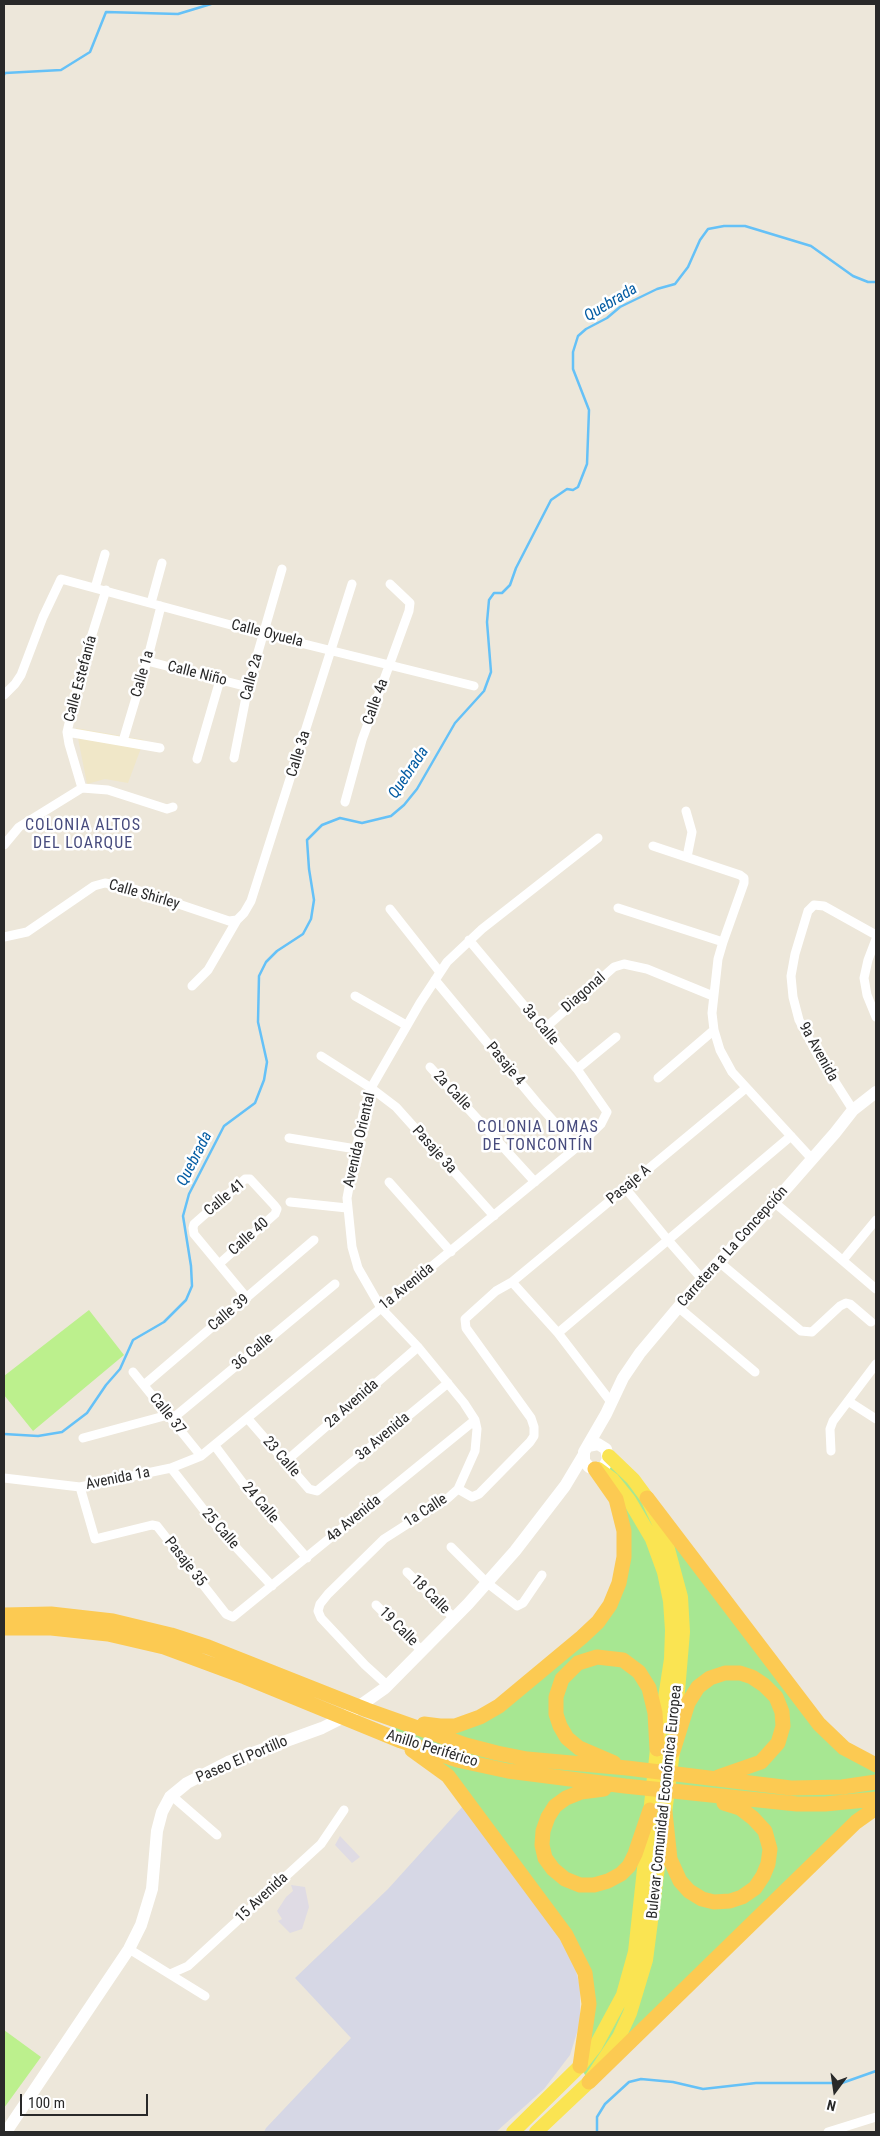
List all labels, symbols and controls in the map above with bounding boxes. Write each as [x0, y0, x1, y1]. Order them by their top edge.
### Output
water label: Quebrada [581, 280, 641, 326]
street label: Calle Oyuela [229, 616, 305, 652]
street label: Calle Estefanía [61, 634, 101, 724]
street label: Calle 1a [128, 649, 158, 699]
street label: Calle 2a [237, 652, 267, 702]
street label: Calle Niño [165, 658, 229, 690]
street label: Calle 4a [359, 677, 393, 727]
street label: Calle 3a [283, 729, 315, 779]
water label: Quebrada [385, 743, 433, 803]
district label: COLONIA ALTOS DEL LOARQUE [23, 816, 143, 854]
street label: Calle Shirley [107, 876, 181, 914]
street label: Diagonal [558, 969, 610, 1017]
street label: 3a Calle [518, 1001, 562, 1049]
street label: 9a Avenida [794, 1019, 842, 1085]
street label: Pasaje 4 [482, 1039, 528, 1089]
street label: 2a Calle [429, 1067, 475, 1115]
street label: Avenida Oriental [340, 1091, 380, 1189]
district label: COLONIA LOMAS DE TONCONTÍN [475, 1118, 601, 1156]
street label: Pasaje 3a [408, 1122, 460, 1178]
water label: Quebrada [173, 1128, 217, 1190]
street label: Pasaje A [603, 1161, 655, 1209]
street label: Calle 41 [201, 1176, 249, 1220]
street label: Carretera a La Concepción [674, 1183, 792, 1311]
street label: Calle 40 [225, 1214, 273, 1260]
street label: 1a Avenida [376, 1260, 438, 1314]
street label: Calle 39 [205, 1291, 253, 1335]
street label: 36 Calle [229, 1330, 277, 1374]
street label: 2a Avenida [322, 1376, 382, 1432]
street label: Calle 37 [145, 1390, 189, 1438]
street label: 3a Avenida [352, 1409, 414, 1465]
street label: 23 Calle [259, 1433, 303, 1481]
street label: Avenida 1a [84, 1464, 152, 1494]
street label: 24 Calle [238, 1479, 282, 1527]
street label: 1a Calle [401, 1490, 451, 1532]
street label: 4a Avenida [323, 1492, 385, 1546]
street label: 25 Calle [198, 1505, 242, 1553]
street label: Pasaje 35 [160, 1534, 210, 1590]
street label: 18 Calle [407, 1572, 453, 1618]
street label: 19 Calle [375, 1604, 421, 1650]
street label: Bulevar Comunidad Económica Europea [644, 1684, 686, 1920]
street label: Anillo Periférico [384, 1727, 480, 1771]
street label: Paseo El Portillo [194, 1733, 290, 1787]
street label: 15 Avenida [232, 1869, 292, 1927]
north arrow [810, 2066, 860, 2116]
scale bar [22, 2084, 150, 2116]
text: 100 m [28, 2094, 65, 2112]
text: N [825, 2097, 837, 2114]

